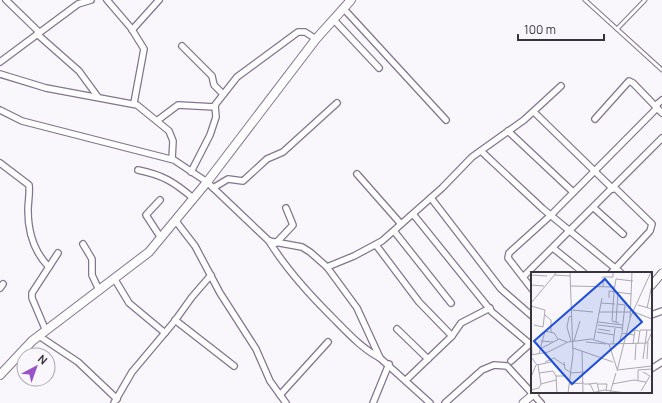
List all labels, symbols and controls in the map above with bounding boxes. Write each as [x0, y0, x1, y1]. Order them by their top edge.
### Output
scale bar [518, 16, 604, 42]
text: 100 m [524, 21, 556, 38]
inset map [531, 272, 652, 393]
north arrow [16, 347, 56, 387]
text: N [35, 351, 51, 367]

